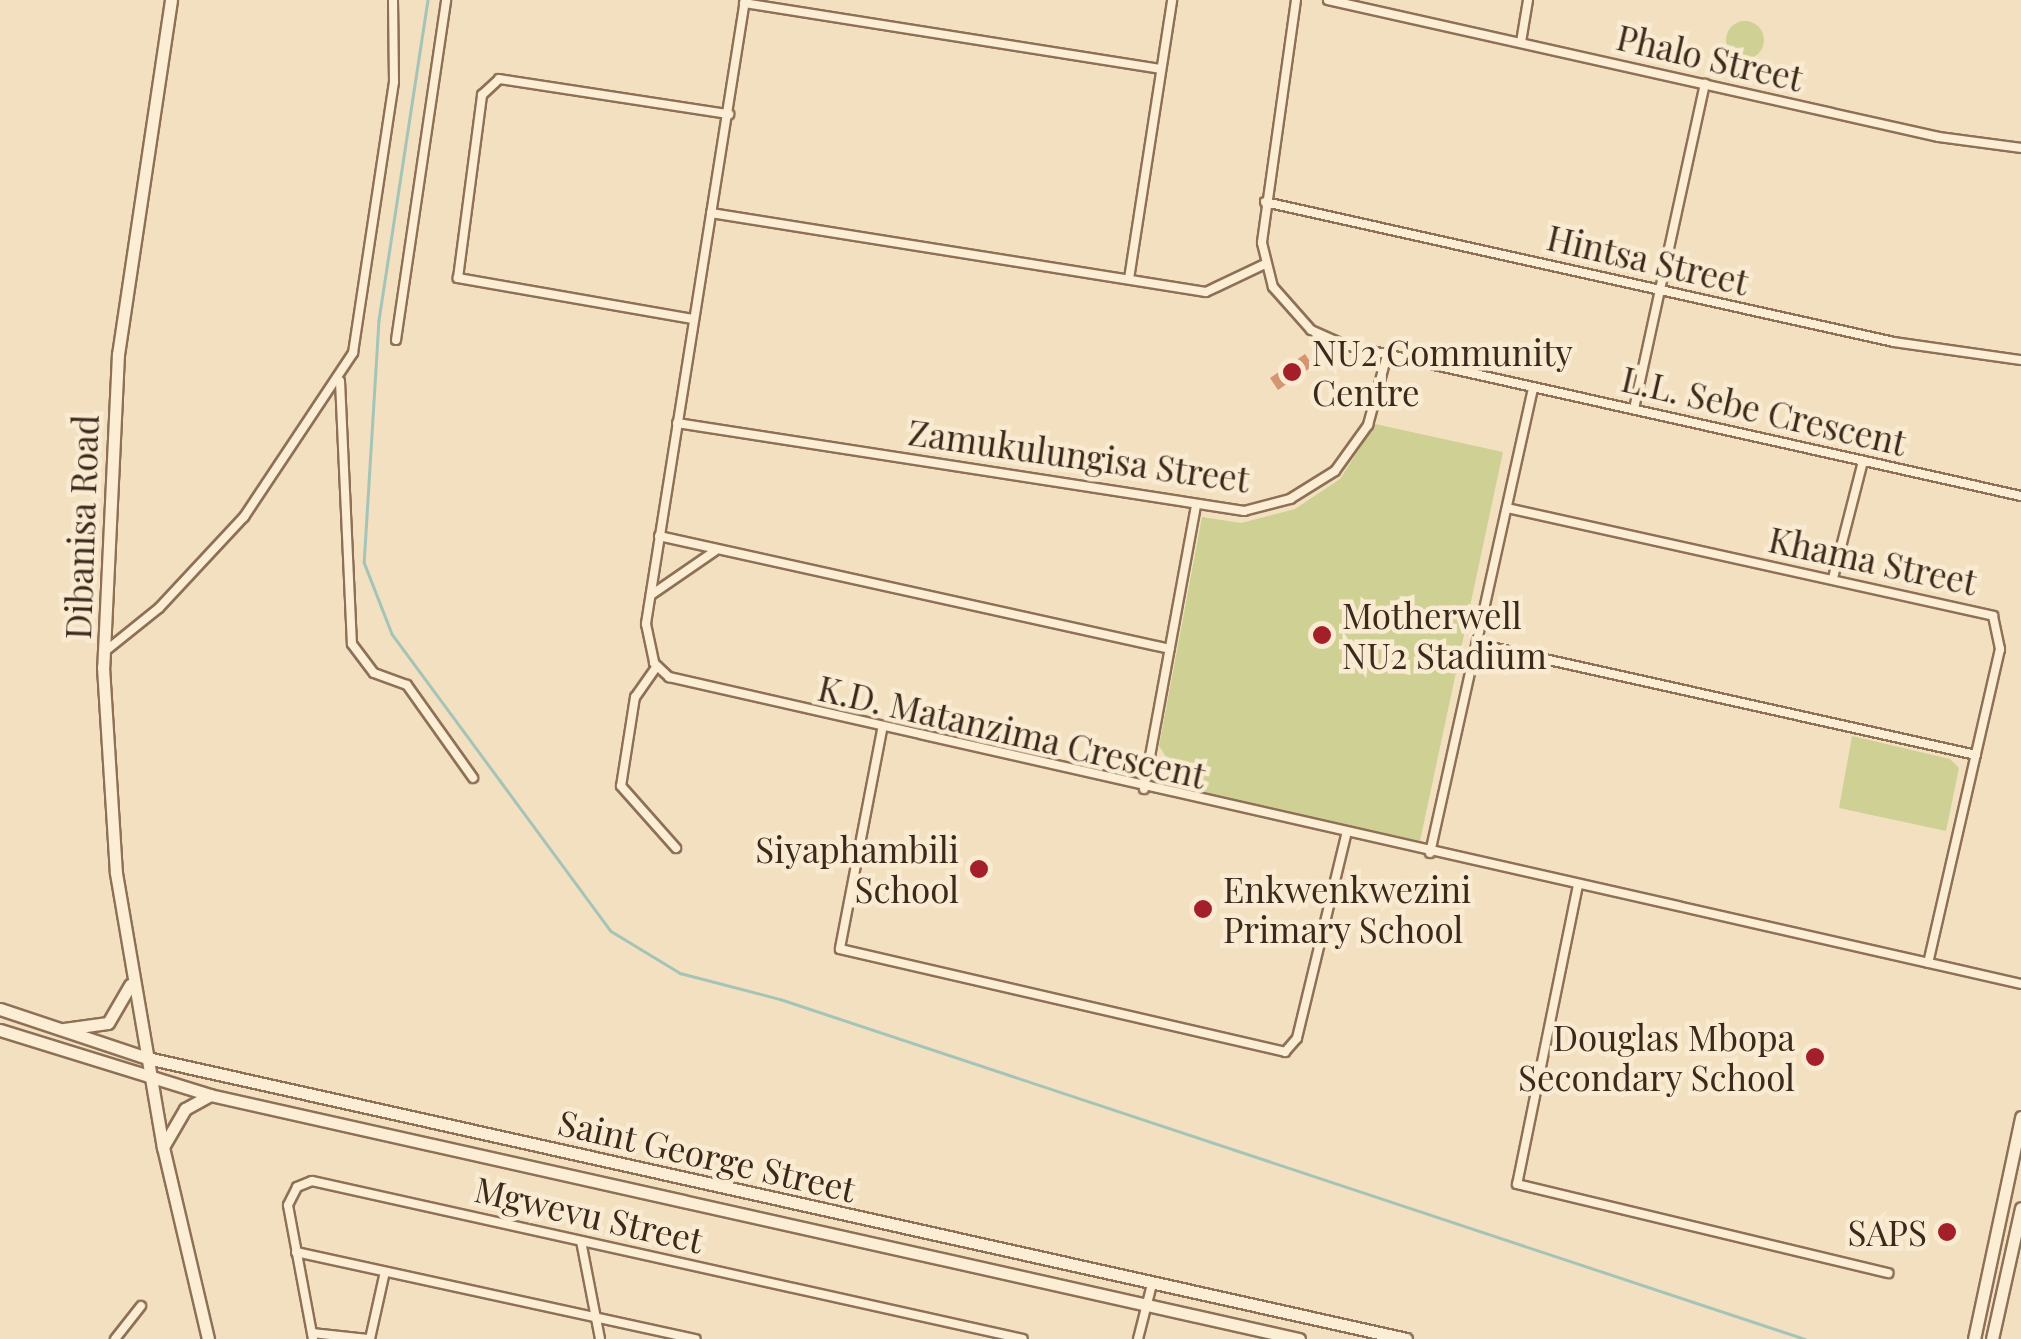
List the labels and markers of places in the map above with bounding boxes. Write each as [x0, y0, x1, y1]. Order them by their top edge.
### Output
place label: NU2 Community Centre [1312, 331, 1573, 413]
marker: NU2 Community Centre [1281, 361, 1303, 383]
place label: Motherwell NU2 Stadium [1342, 594, 1547, 676]
marker: Motherwell NU2 Stadium [1311, 624, 1333, 646]
place label: Siyaphambili School [755, 828, 959, 910]
marker: Siyaphambili School [968, 858, 990, 880]
place label: Enkwenkwezini Primary School [1223, 868, 1471, 950]
marker: Enkwenkwezini Primary School [1192, 898, 1214, 920]
place label: Douglas Mbopa Secondary School [1517, 1016, 1795, 1098]
marker: Douglas Mbopa Secondary School [1804, 1046, 1826, 1068]
place label: SAPS [1848, 1211, 1927, 1253]
marker: SAPS [1936, 1221, 1958, 1243]

